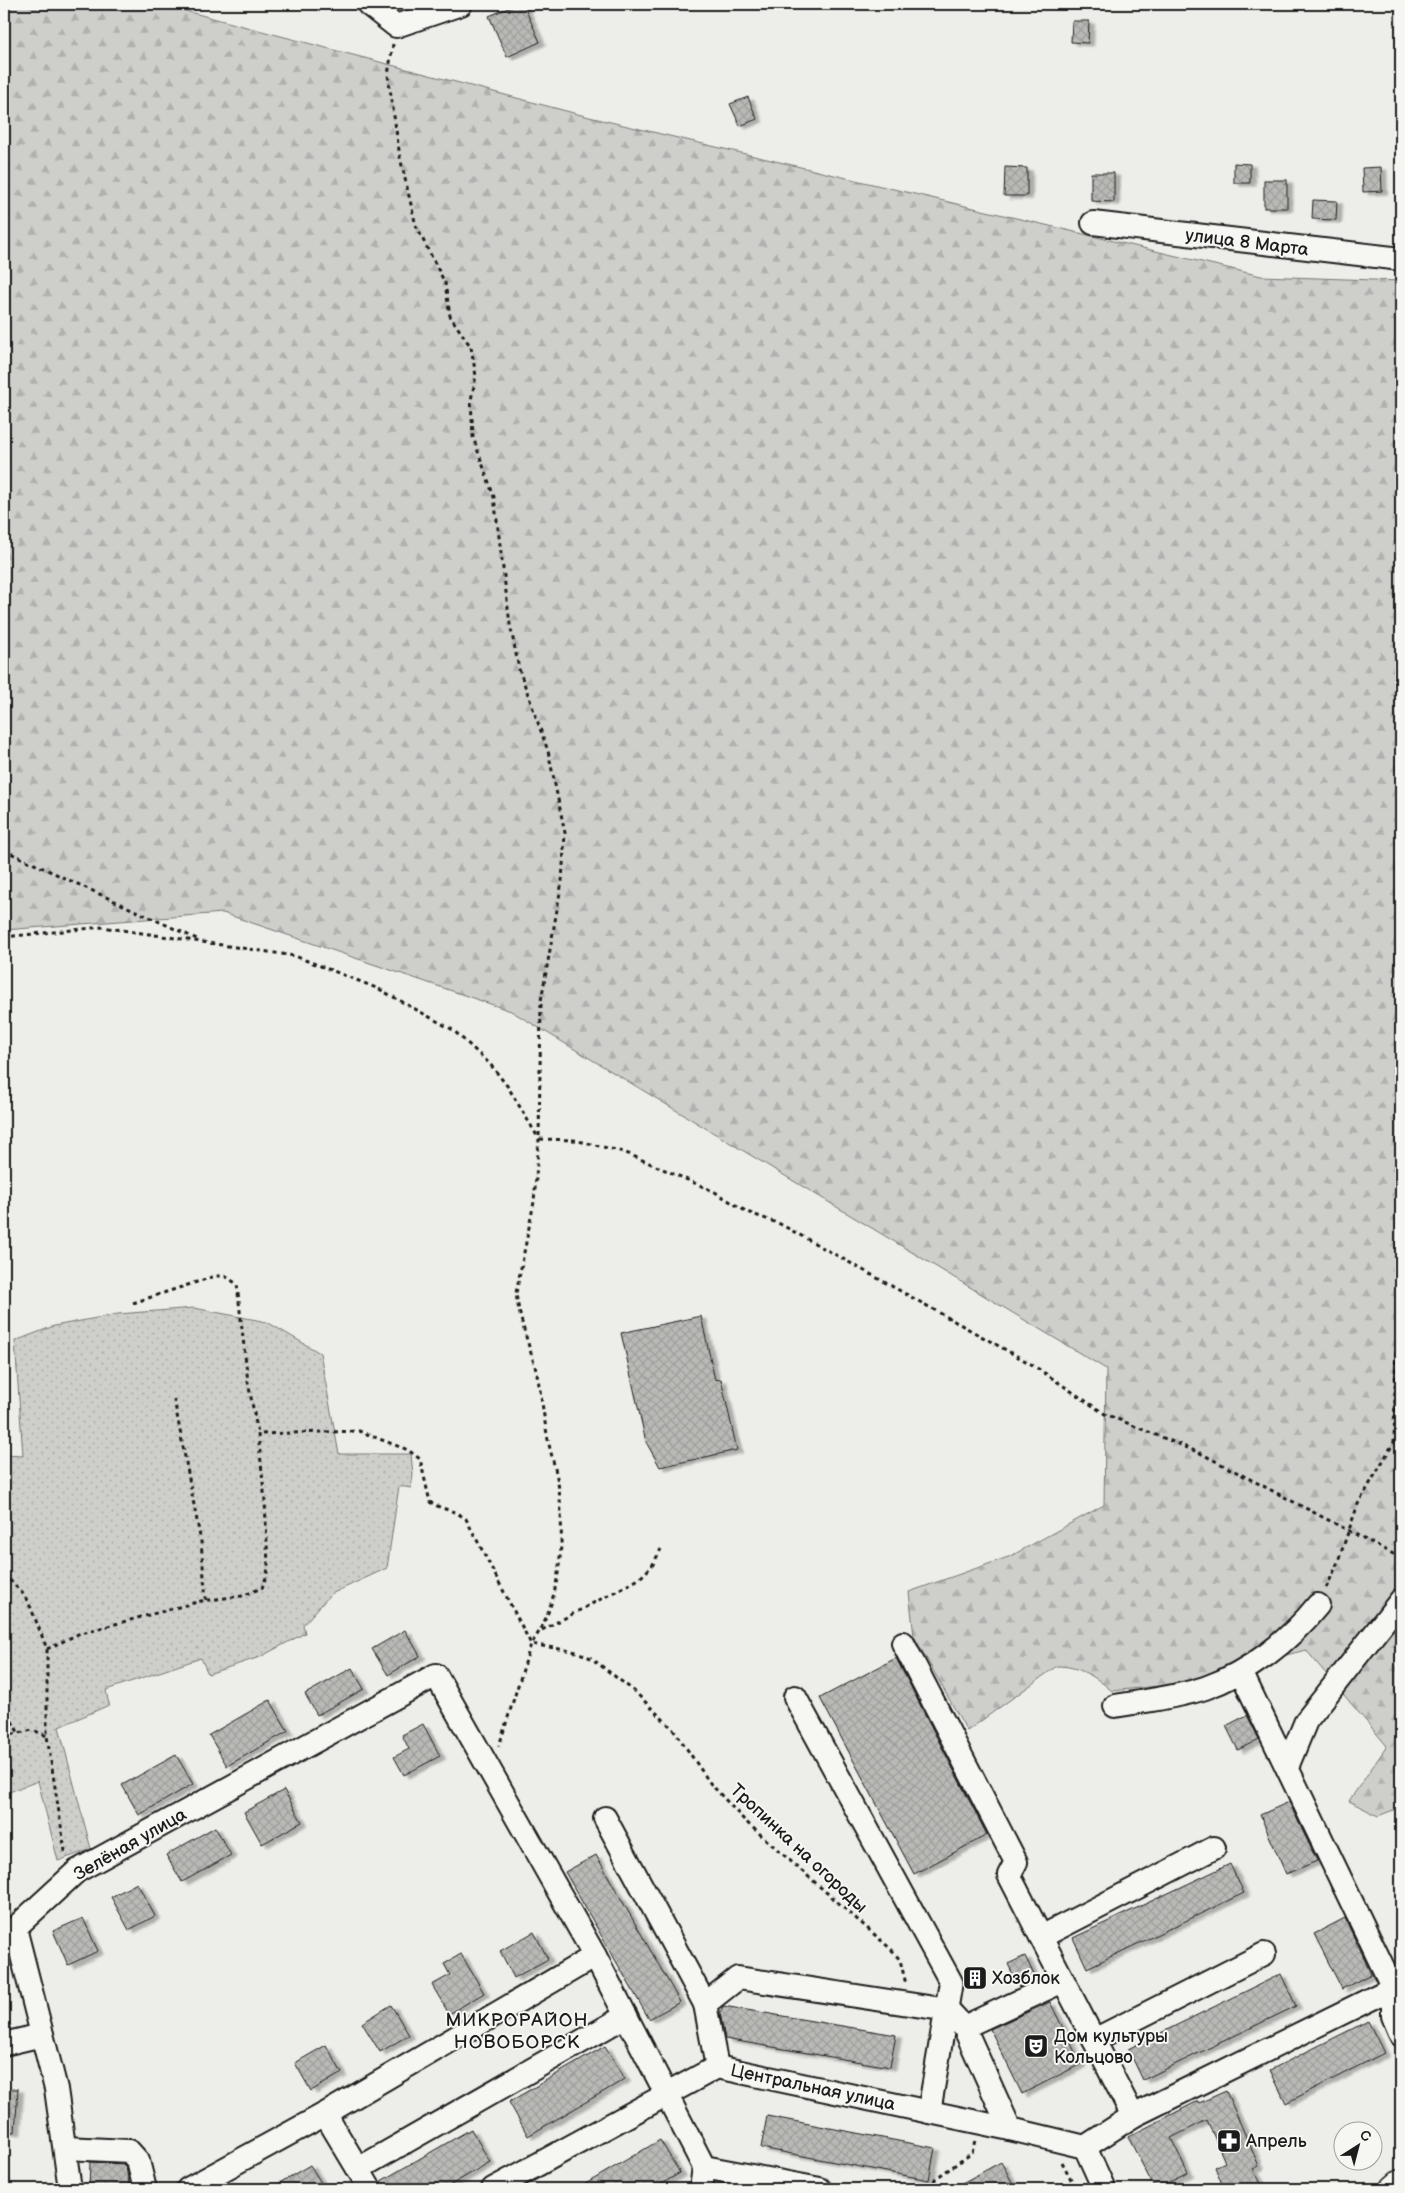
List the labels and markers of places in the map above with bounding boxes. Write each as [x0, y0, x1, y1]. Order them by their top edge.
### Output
building icon: Хозблок [962, 1965, 988, 1991]
place label: Хозблок [992, 1968, 1060, 1989]
place label: Дом культуры Кольцово [1054, 2026, 1168, 2068]
theatre icon: Дом культуры Кольцово [1023, 2033, 1049, 2059]
pharmacy icon: Апрель [1216, 2128, 1242, 2154]
place label: Апрель [1245, 2131, 1307, 2152]

